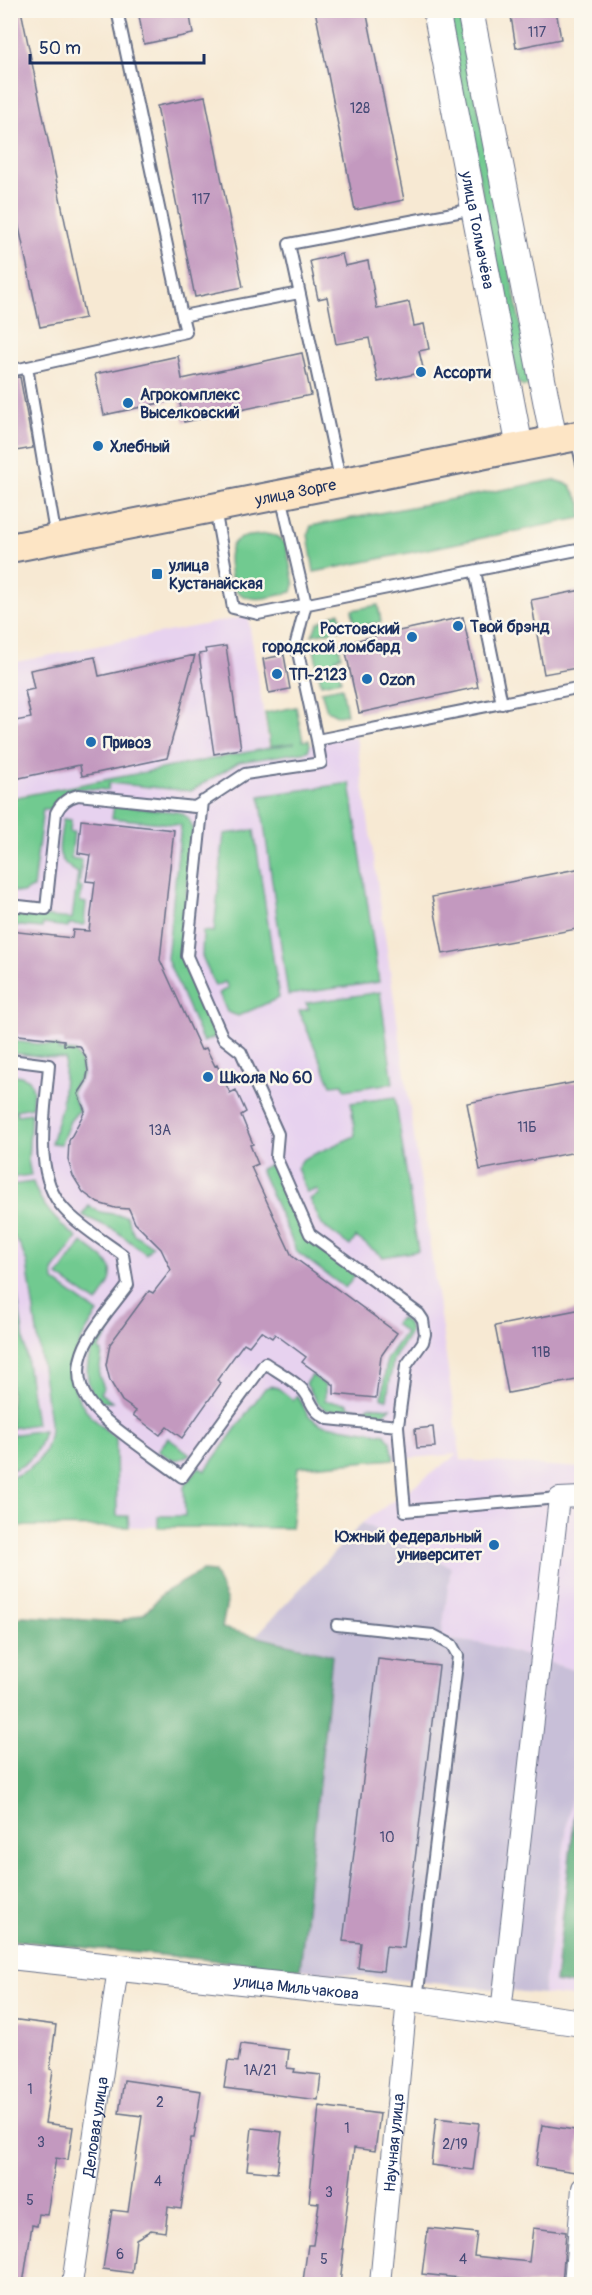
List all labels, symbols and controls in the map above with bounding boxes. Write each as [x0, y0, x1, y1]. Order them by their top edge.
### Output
house number: 117 [528, 24, 547, 41]
scale bar [30, 27, 204, 65]
text: 50 m [39, 37, 81, 60]
house number: 128 [350, 100, 370, 117]
street label: улица Толмачёва [456, 169, 498, 291]
house number: 117 [192, 191, 211, 208]
place label: Ассорти [433, 363, 492, 383]
marker: Ассорти [414, 365, 428, 379]
place label: Агрокомплекс Выселковский [140, 385, 240, 423]
marker: Агрокомплекс Выселковский [121, 396, 135, 410]
place label: Хлебный [110, 437, 170, 457]
marker: Хлебный [91, 439, 105, 453]
street label: улица Зорге [252, 475, 338, 511]
place label: улица Кустанайская [168, 556, 263, 594]
marker: улица Кустанайская [150, 567, 164, 581]
place label: Твой брэнд [469, 617, 550, 637]
place label: Ростовский городской ломбард [262, 619, 400, 657]
marker: Твой брэнд [451, 619, 465, 633]
marker: Ростовский городской ломбард [405, 630, 419, 644]
place label: ТП-2123 [288, 665, 347, 685]
marker: ТП-2123 [270, 667, 284, 681]
place label: Ozon [379, 670, 415, 690]
marker: Ozon [360, 672, 374, 686]
place label: Привоз [103, 733, 152, 753]
marker: Привоз [84, 735, 98, 749]
place label: Школа № 60 [219, 1068, 312, 1088]
marker: Школа № 60 [201, 1070, 215, 1084]
house number: 11Б [517, 1119, 537, 1136]
house number: 13А [149, 1122, 171, 1139]
house number: 11В [532, 1344, 551, 1361]
place label: Южный федеральный университет [334, 1527, 483, 1565]
marker: Южный федеральный университет [487, 1538, 501, 1552]
house number: 10 [379, 1829, 395, 1846]
street label: улица Мильчакова [232, 1971, 360, 2005]
house number: 1А/21 [244, 2062, 276, 2079]
street label: Деловая улица [79, 2076, 113, 2179]
house number: 1 [27, 2081, 33, 2098]
street label: Научная улица [380, 2093, 409, 2193]
house number: 2 [156, 2094, 164, 2111]
house number: 1 [344, 2120, 350, 2137]
house number: 3 [37, 2134, 45, 2151]
house number: 2/19 [442, 2136, 468, 2153]
house number: 4 [154, 2173, 162, 2190]
house number: 3 [325, 2184, 333, 2201]
house number: 5 [26, 2192, 34, 2209]
house number: 6 [116, 2246, 124, 2263]
house number: 5 [320, 2251, 328, 2268]
house number: 4 [459, 2251, 467, 2268]

